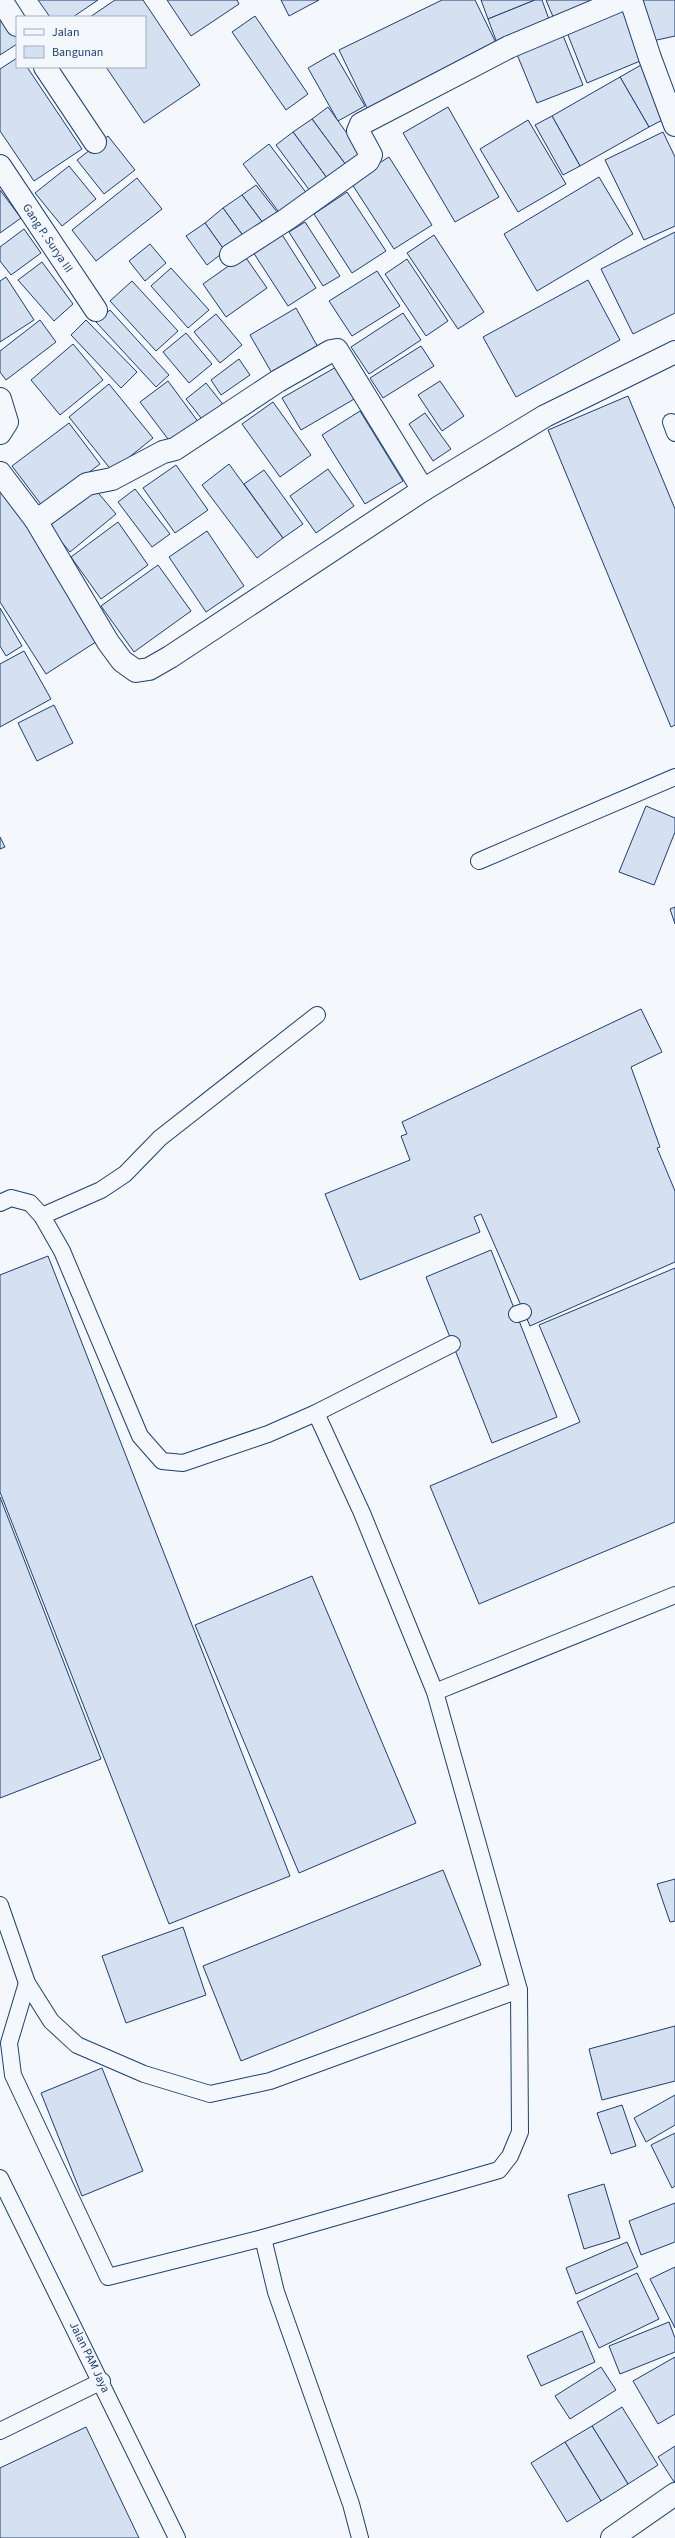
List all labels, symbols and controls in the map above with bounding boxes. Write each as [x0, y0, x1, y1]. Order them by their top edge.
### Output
legend [16, 16, 146, 68]
text: Jalan [52, 24, 79, 41]
text: Bangunan [52, 44, 103, 61]
street label: Gang P. Surya III [18, 200, 77, 276]
street label: Jalan PAM Jaya [65, 2319, 114, 2396]

